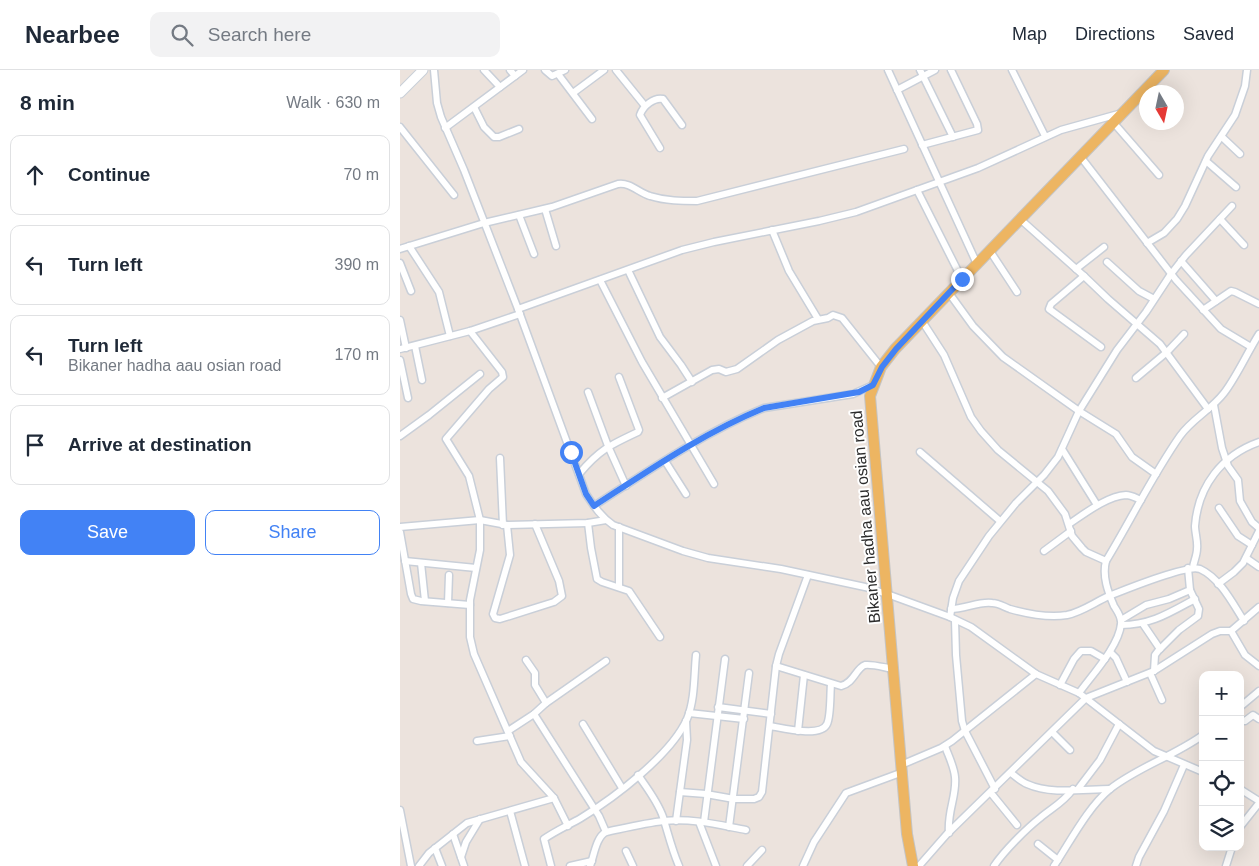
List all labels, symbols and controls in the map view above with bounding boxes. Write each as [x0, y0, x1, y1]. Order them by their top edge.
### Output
search box [150, 12, 500, 57]
text: Nearbee [25, 21, 120, 48]
icon: search [168, 21, 196, 49]
text: Search here [208, 24, 311, 45]
text: Map [1012, 24, 1047, 44]
text: Directions [1075, 24, 1155, 44]
text: Saved [1183, 24, 1234, 44]
north arrow [1139, 85, 1184, 130]
text: 8 min [20, 91, 75, 114]
text: Walk · 630 m [286, 94, 380, 111]
icon: ahead [21, 161, 49, 189]
text: Continue [68, 164, 150, 185]
text: 70 m [343, 166, 379, 183]
icon: left [21, 251, 49, 279]
text: Turn left [68, 254, 143, 275]
text: 390 m [335, 256, 379, 273]
route end [951, 268, 974, 291]
text: Turn left [68, 335, 143, 356]
icon: left [21, 341, 49, 369]
text: 170 m [335, 346, 379, 363]
text: Bikaner hadha aau osian road [68, 357, 282, 374]
street label: Bikaner hadha aau osian road [848, 410, 883, 624]
icon: arrive [21, 431, 49, 459]
text: Arrive at destination [68, 434, 252, 455]
route start [560, 441, 583, 464]
button: Save [20, 510, 195, 555]
button: Share [205, 510, 380, 555]
map controls [1199, 671, 1244, 851]
button: + [1199, 671, 1244, 716]
button: − [1199, 716, 1244, 761]
button: locate [1199, 761, 1244, 806]
button: layers [1199, 806, 1244, 851]

